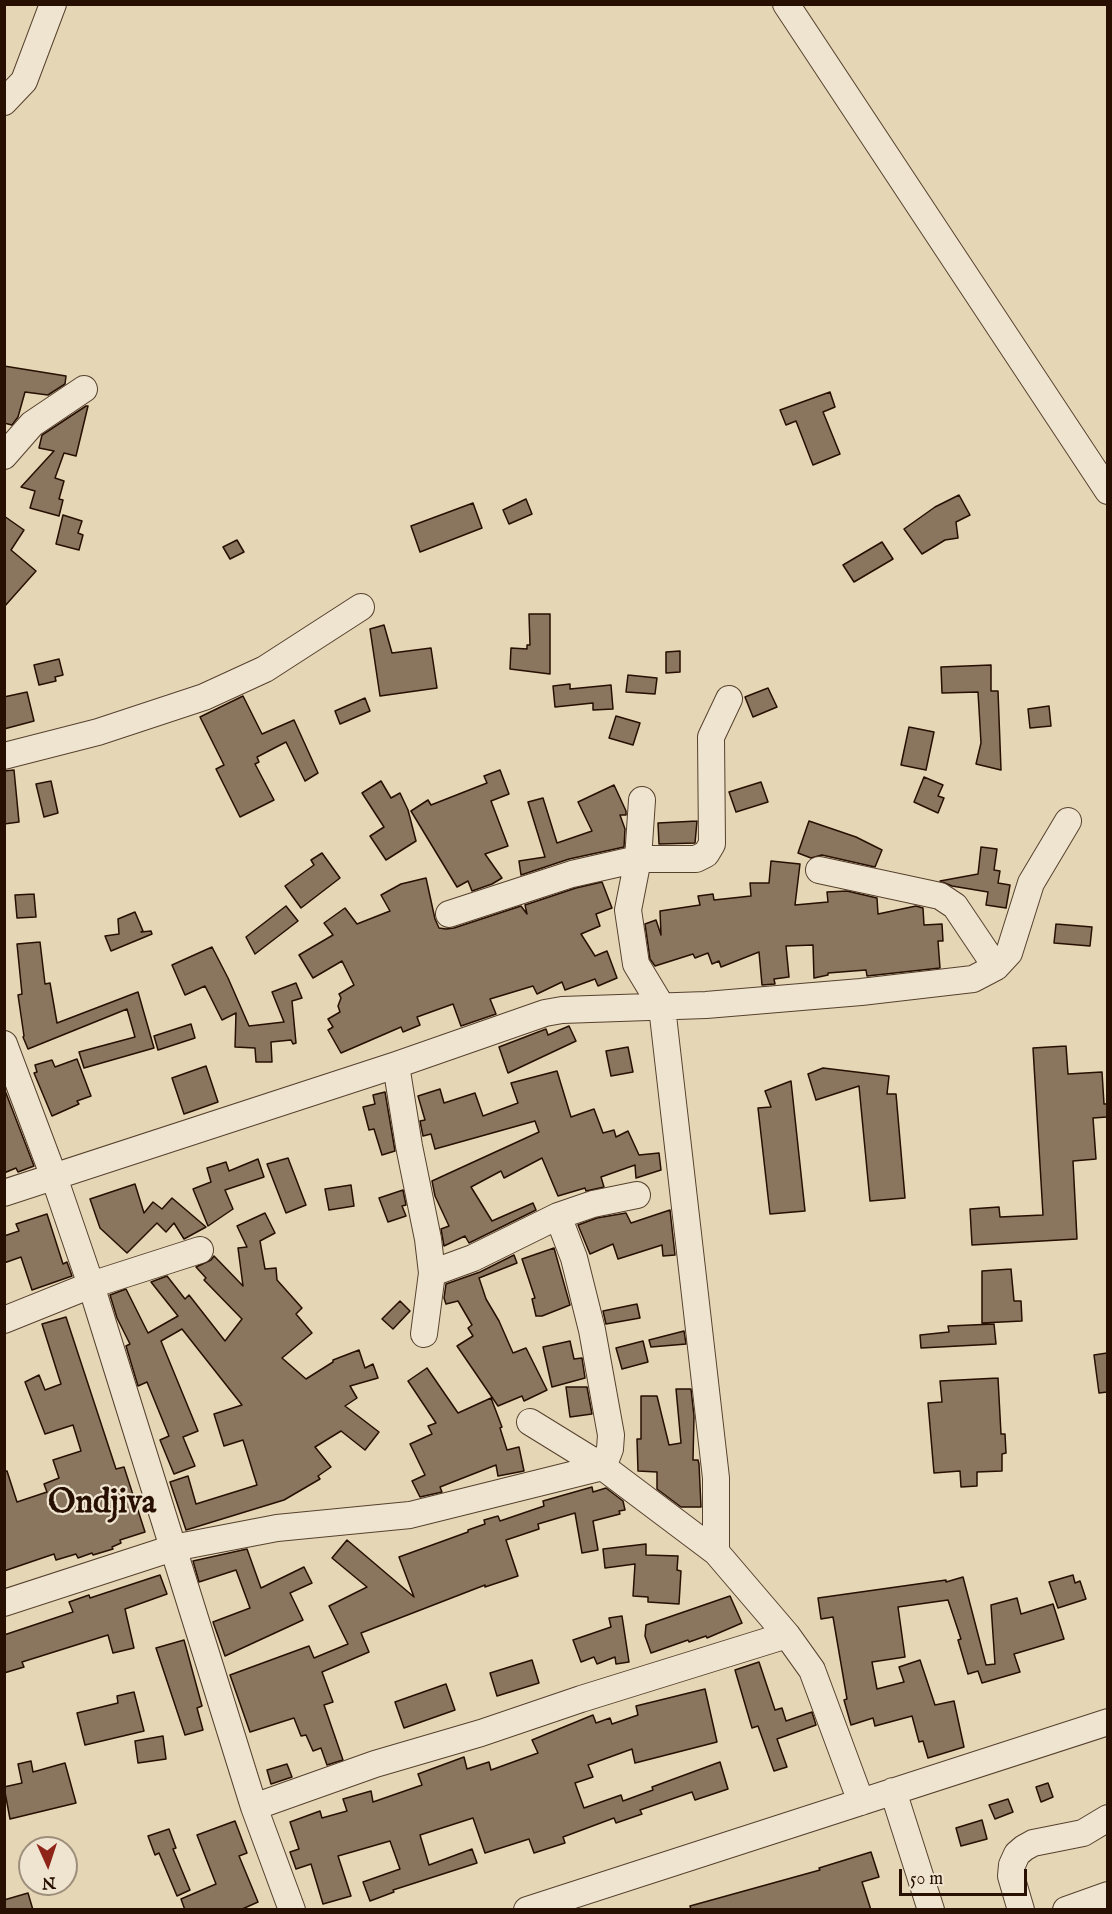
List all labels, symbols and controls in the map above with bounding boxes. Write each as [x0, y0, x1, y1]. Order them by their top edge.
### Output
district label: Ondjiva [48, 1485, 156, 1525]
north arrow [18, 1836, 78, 1896]
scale bar [902, 1857, 1030, 1895]
text: 50 m [910, 1868, 943, 1891]
text: N [41, 1872, 56, 1892]

